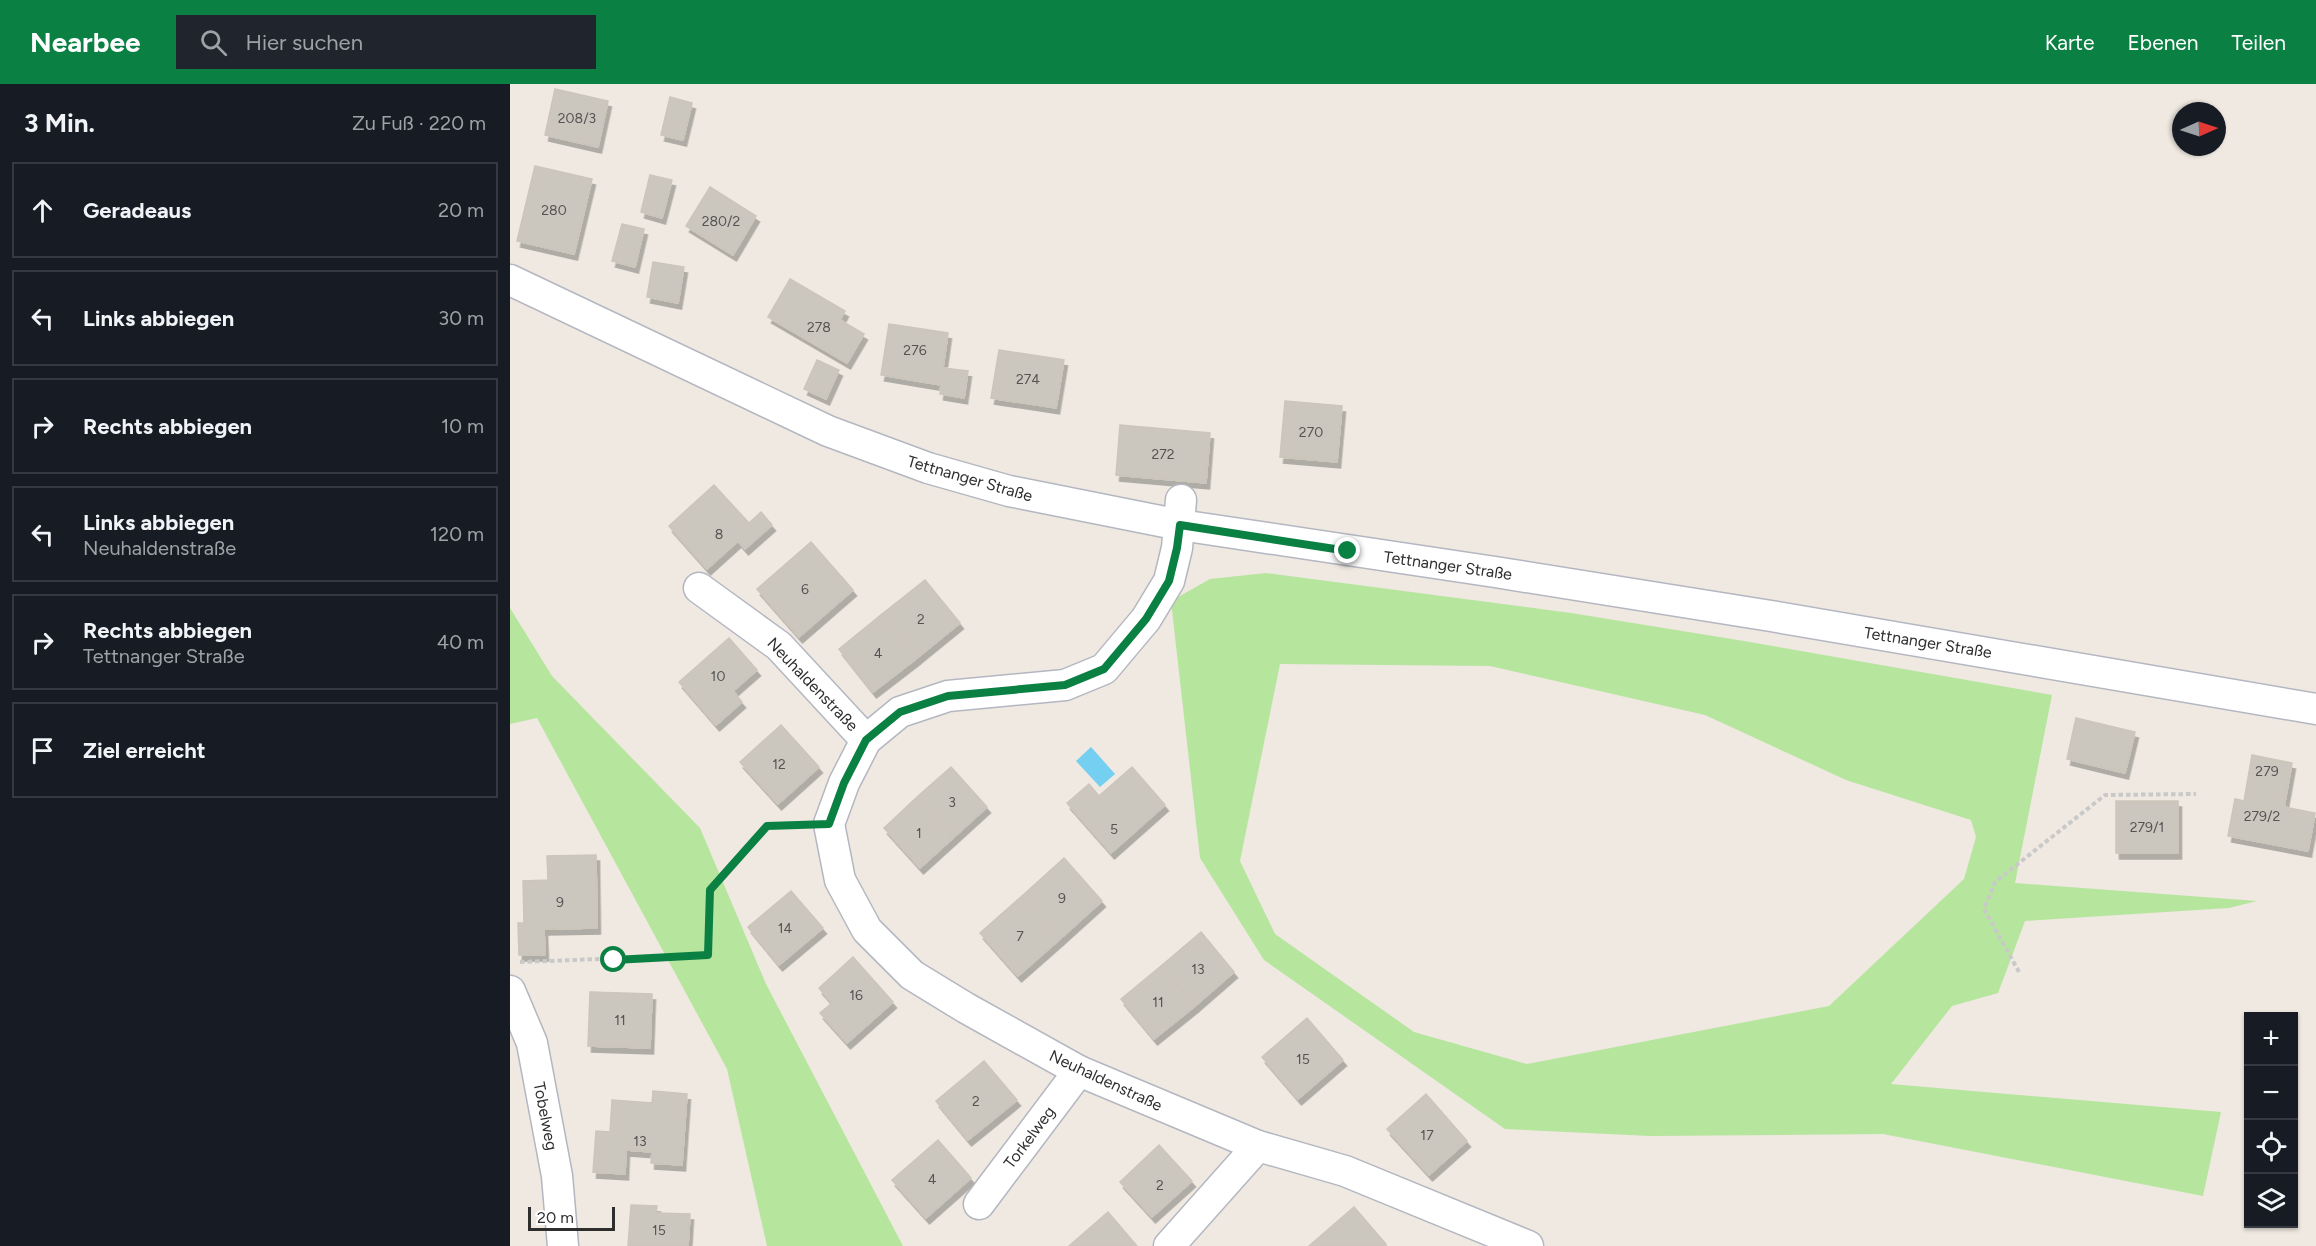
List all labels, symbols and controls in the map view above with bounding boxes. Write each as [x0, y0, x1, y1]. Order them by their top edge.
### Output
search box [176, 15, 596, 69]
text: Nearbee [30, 25, 140, 59]
icon: search [197, 26, 230, 59]
text: Hier suchen [245, 29, 363, 56]
text: Karte [2045, 30, 2094, 55]
text: Ebenen [2127, 30, 2199, 55]
text: Teilen [2232, 30, 2286, 55]
north arrow [2172, 102, 2226, 156]
text: 3 Min. [24, 107, 95, 139]
house number: 208/3 [558, 110, 596, 127]
text: Zu Fuß · 220 m [352, 111, 486, 135]
icon: ahead [26, 194, 59, 227]
text: Geradeaus [83, 197, 191, 224]
text: 20 m [438, 198, 484, 222]
house number: 280 [541, 202, 567, 219]
house number: 280/2 [702, 213, 740, 230]
icon: left [26, 302, 59, 335]
text: Links abbiegen [83, 305, 234, 332]
text: 30 m [438, 306, 484, 330]
house number: 278 [807, 319, 831, 336]
house number: 276 [903, 342, 927, 359]
house number: 274 [1016, 371, 1040, 388]
icon: right [26, 410, 59, 443]
text: Rechts abbiegen [83, 413, 252, 440]
text: 10 m [441, 414, 484, 438]
house number: 270 [1299, 424, 1323, 441]
house number: 272 [1151, 446, 1175, 463]
street label: Tettnanger Straße [905, 452, 1035, 506]
text: Links abbiegen [83, 509, 234, 536]
icon: left [26, 518, 59, 551]
text: 120 m [430, 522, 484, 546]
house number: 8 [715, 526, 723, 543]
text: Neuhaldenstraße [83, 536, 236, 560]
route end [1334, 537, 1360, 563]
street label: Tettnanger Straße [1383, 547, 1514, 584]
house number: 6 [801, 581, 809, 598]
house number: 2 [917, 611, 925, 628]
text: Rechts abbiegen [83, 617, 252, 644]
street label: Tettnanger Straße [1863, 623, 1994, 662]
icon: right [26, 626, 59, 659]
text: 40 m [437, 630, 484, 654]
street label: Neuhaldenstraße [763, 634, 862, 735]
text: Tettnanger Straße [83, 644, 245, 668]
house number: 4 [874, 645, 883, 662]
house number: 10 [711, 668, 725, 685]
icon: arrive [26, 734, 59, 767]
text: Ziel erreicht [83, 737, 206, 764]
house number: 12 [772, 756, 786, 773]
house number: 279 [2255, 763, 2279, 780]
house number: 3 [948, 794, 956, 811]
house number: 279/2 [2244, 808, 2280, 825]
house number: 279/1 [2130, 819, 2164, 836]
house number: 5 [1110, 821, 1118, 838]
house number: 1 [916, 825, 922, 842]
house number: 9 [1058, 890, 1066, 907]
house number: 9 [556, 894, 564, 911]
house number: 14 [778, 920, 793, 937]
house number: 7 [1016, 928, 1024, 945]
route start [600, 946, 626, 972]
house number: 13 [1191, 961, 1205, 978]
house number: 16 [849, 987, 863, 1004]
house number: 11 [1152, 994, 1164, 1011]
house number: 11 [614, 1012, 626, 1029]
map controls [2244, 1012, 2298, 1228]
button: + [2244, 1012, 2298, 1066]
street label: Neuhaldenstraße [1046, 1046, 1166, 1115]
house number: 15 [1296, 1051, 1310, 1068]
button: − [2244, 1066, 2298, 1120]
street label: Tobelweg [530, 1080, 561, 1152]
house number: 2 [972, 1093, 980, 1110]
street label: Torkelweg [1000, 1102, 1059, 1172]
button: locate [2244, 1120, 2298, 1174]
house number: 17 [1420, 1127, 1434, 1144]
house number: 13 [633, 1133, 647, 1150]
house number: 4 [928, 1171, 937, 1188]
button: layers [2244, 1174, 2298, 1228]
house number: 2 [1156, 1177, 1164, 1194]
scale bar [528, 1204, 615, 1232]
text: 20 m [537, 1208, 574, 1227]
house number: 15 [652, 1222, 666, 1239]

